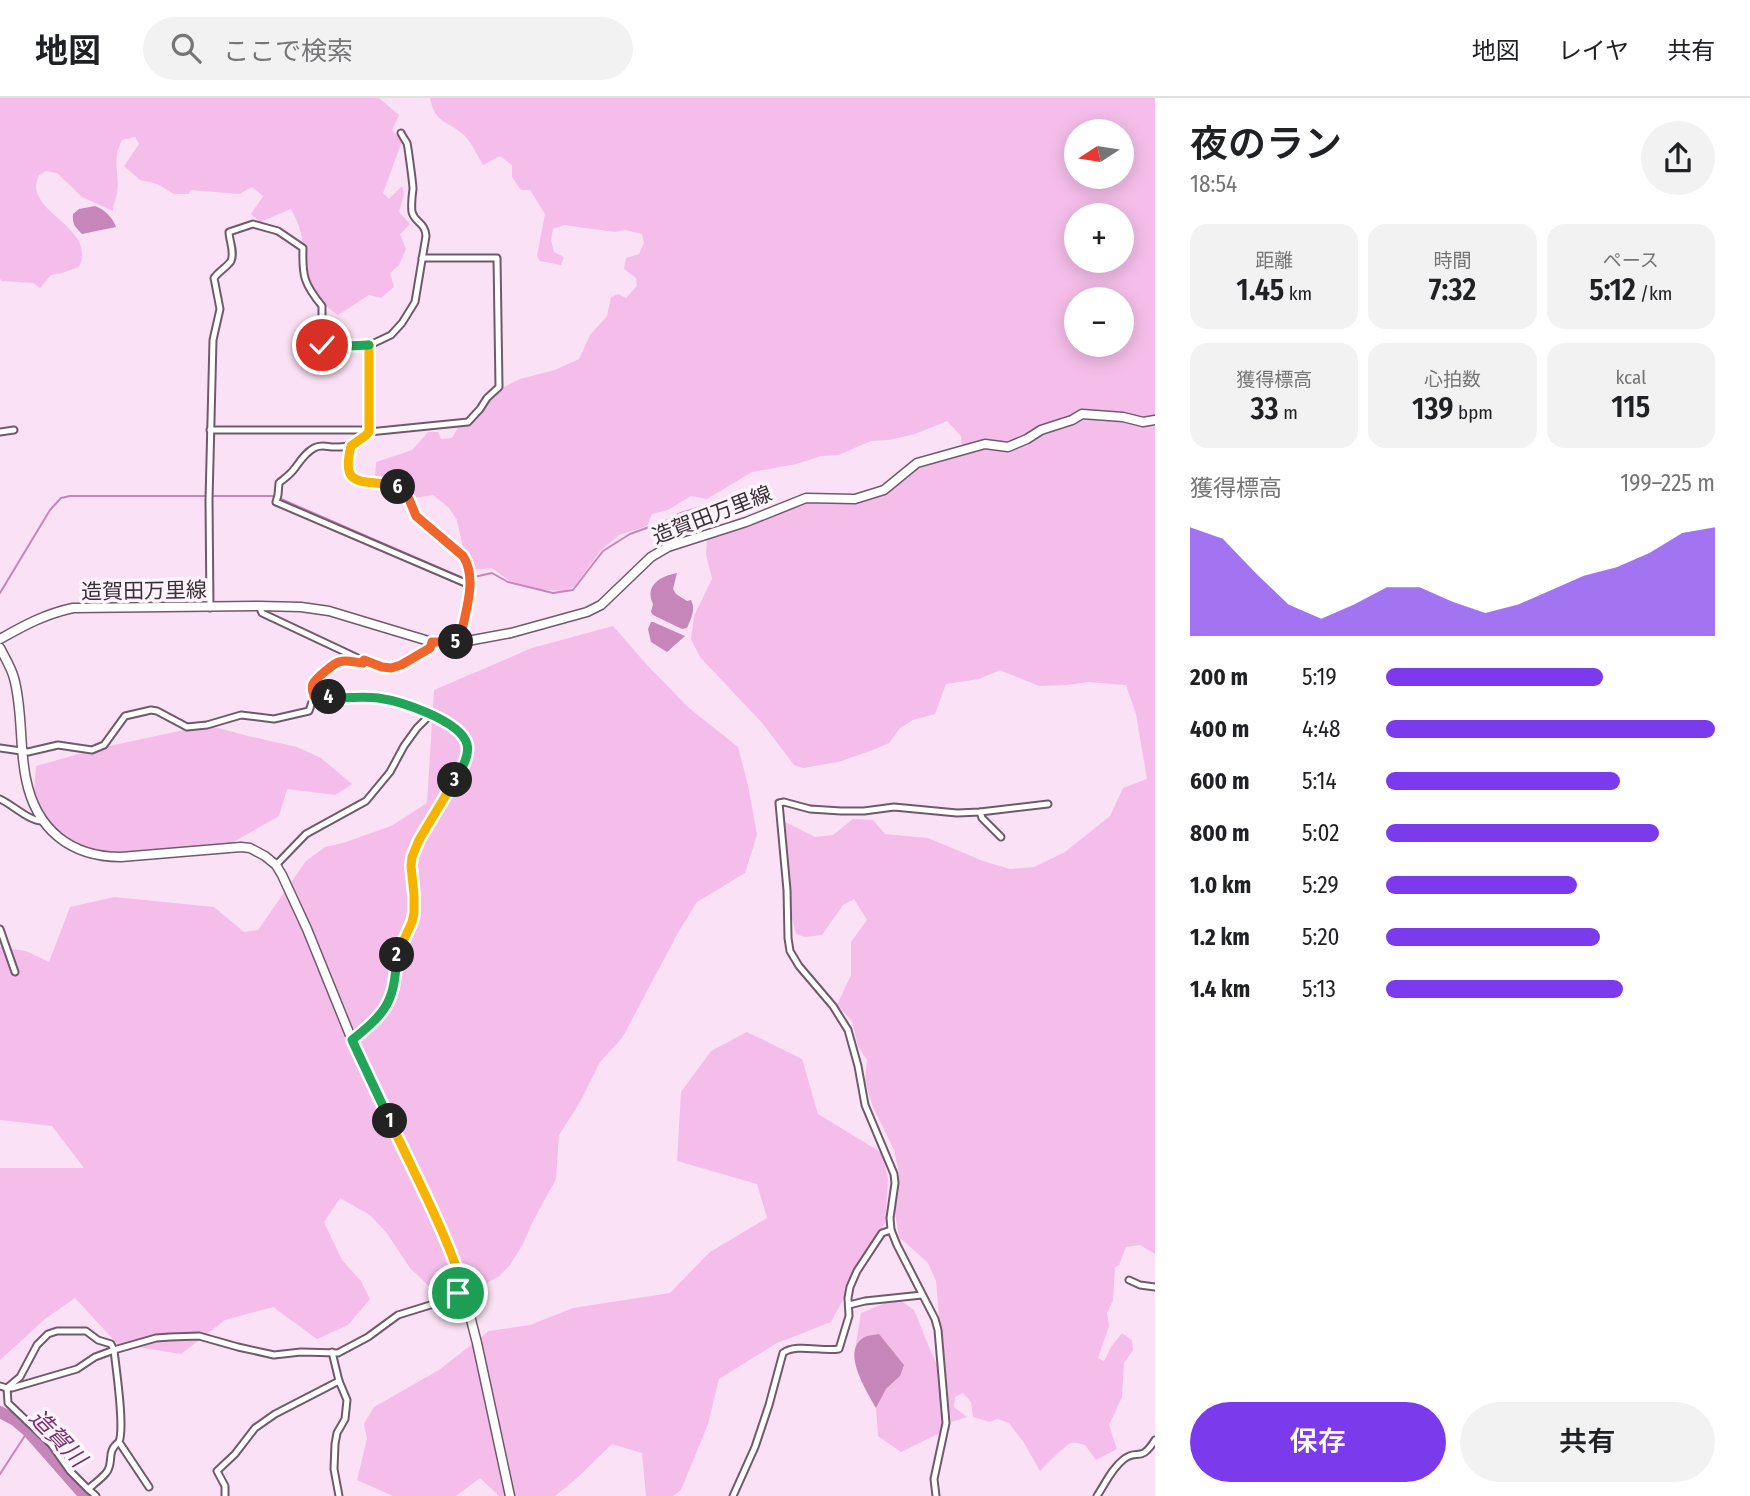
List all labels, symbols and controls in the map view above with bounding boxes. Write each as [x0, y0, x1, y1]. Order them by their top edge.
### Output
search box [143, 17, 633, 80]
icon: search [167, 29, 205, 67]
text: 地図 [35, 31, 101, 71]
text: ここで検索 [223, 36, 353, 67]
text: 地図 [1472, 37, 1520, 65]
text: レイヤ [1558, 37, 1629, 65]
text: 共有 [1667, 37, 1715, 65]
north arrow [1064, 119, 1134, 189]
map controls [1064, 119, 1134, 357]
text: 夜のラン [1190, 121, 1342, 167]
button: share [1641, 121, 1715, 195]
text: 18:54 [1190, 170, 1237, 198]
button: + [1064, 203, 1134, 273]
text: 距離 [1255, 249, 1293, 272]
text: 時間 [1433, 249, 1472, 272]
text: ペース [1603, 249, 1659, 272]
text: 1.45 [1236, 272, 1284, 308]
text: 7:32 [1429, 272, 1476, 308]
text: 5:12 [1589, 272, 1636, 308]
text: km [1284, 282, 1312, 305]
text: /km [1636, 282, 1672, 305]
button: − [1064, 287, 1134, 357]
pin [292, 315, 352, 375]
icon: check [303, 326, 341, 364]
text: kcal [1615, 366, 1646, 389]
text: 獲得標高 [1236, 368, 1312, 391]
text: 心拍数 [1424, 368, 1481, 391]
text: 115 [1611, 389, 1650, 425]
text: 33 [1251, 391, 1279, 427]
text: 139 [1412, 391, 1454, 427]
text: m [1279, 401, 1298, 424]
text: bpm [1454, 401, 1493, 424]
text: 199–225 m [1620, 469, 1715, 497]
pin: 6 [380, 470, 416, 504]
text: 獲得標高 [1190, 474, 1282, 502]
text: 6 [393, 475, 402, 498]
street label: 造賀田万里線 [649, 480, 775, 550]
street label: 造賀田万里線 [81, 577, 207, 605]
pin: 5 [438, 624, 474, 660]
text: 5 [451, 630, 460, 653]
text: 200 m [1190, 663, 1248, 691]
text: 5:19 [1302, 663, 1337, 691]
pin: 4 [312, 680, 346, 714]
text: 4 [324, 685, 333, 708]
text: 400 m [1190, 715, 1249, 743]
text: 4:48 [1302, 715, 1341, 743]
pin: 3 [438, 762, 472, 798]
text: 600 m [1190, 767, 1249, 795]
text: 5:14 [1302, 767, 1337, 795]
text: 3 [450, 768, 459, 791]
text: 800 m [1190, 819, 1250, 847]
text: 5:02 [1302, 819, 1339, 847]
text: 1.0 km [1190, 871, 1251, 899]
text: 5:29 [1302, 871, 1339, 899]
text: 1.2 km [1190, 923, 1250, 951]
text: 5:20 [1302, 923, 1340, 951]
pin: 2 [380, 938, 414, 972]
text: 2 [392, 943, 401, 966]
text: 1.4 km [1190, 975, 1250, 1003]
text: 5:13 [1302, 975, 1336, 1003]
pin: 1 [372, 1104, 408, 1138]
text: 1 [385, 1109, 394, 1132]
pin [428, 1263, 488, 1323]
icon: arrive [439, 1274, 477, 1312]
button: 保存 [1190, 1402, 1446, 1482]
button: 共有 [1460, 1402, 1715, 1482]
water label: 造賀川 [24, 1403, 94, 1475]

